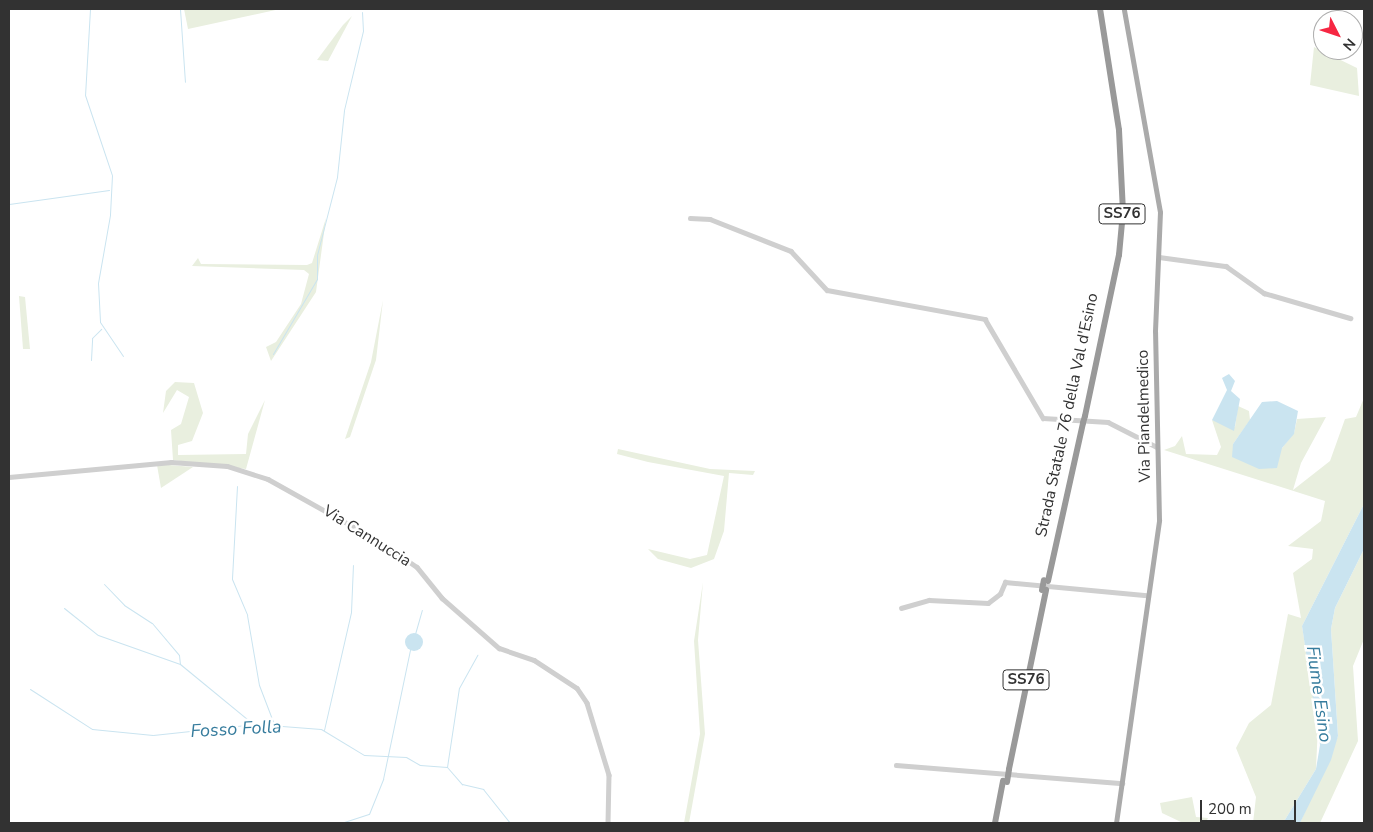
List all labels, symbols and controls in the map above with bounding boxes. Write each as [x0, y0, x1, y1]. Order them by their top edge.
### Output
north arrow [1313, 10, 1363, 60]
text: N [1338, 34, 1360, 55]
road number: SS76 [1098, 202, 1146, 226]
street label: Strada Statale 76 della Val d'Esino [1032, 291, 1102, 539]
street label: Via Piandelmedico [1133, 349, 1155, 483]
street label: Via Cannuccia [319, 501, 415, 571]
water label: Fiume Esino [1302, 644, 1336, 744]
road number: SS76 [1002, 668, 1050, 692]
water label: Fosso Folla [190, 716, 282, 742]
scale bar [1203, 790, 1299, 822]
text: 200 m [1208, 799, 1252, 819]

